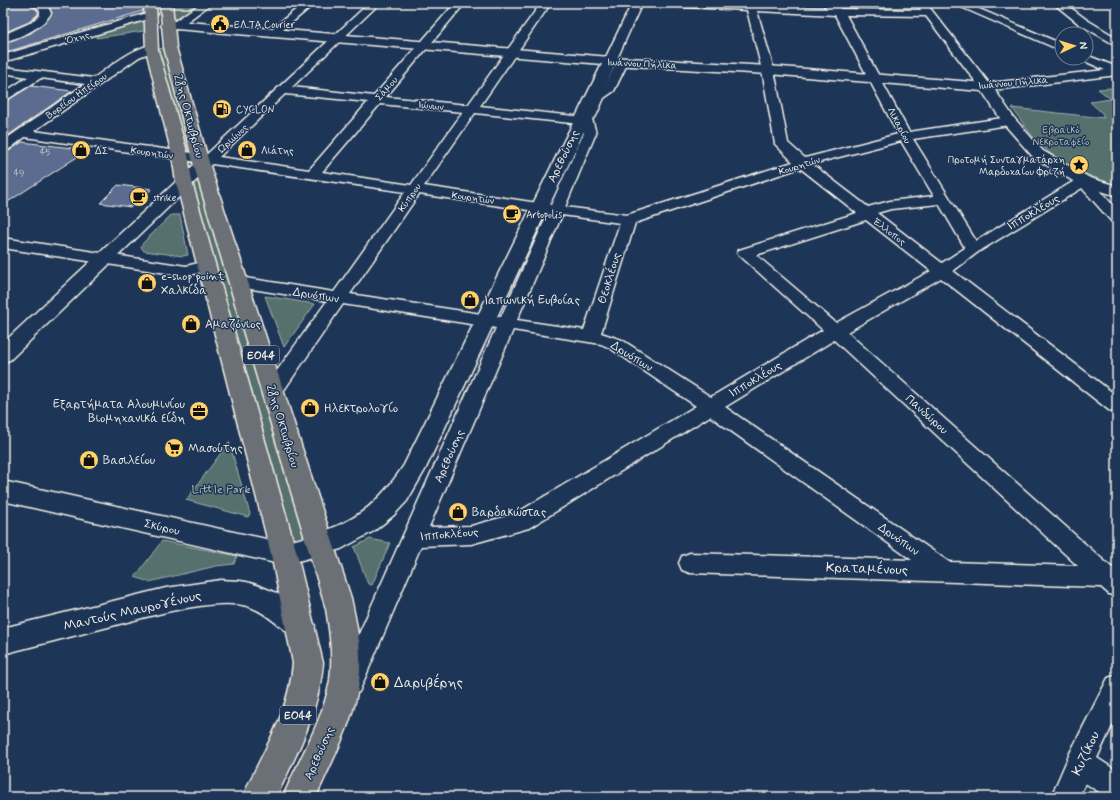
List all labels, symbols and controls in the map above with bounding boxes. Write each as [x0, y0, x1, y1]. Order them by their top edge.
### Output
public building icon: ΕΛ.ΤΑ Courier [209, 13, 231, 35]
place label: ΕΛ.ΤΑ Courier [234, 19, 296, 32]
north arrow [1054, 26, 1094, 66]
street label: Όχης [64, 29, 92, 48]
text: N [1076, 41, 1090, 50]
street label: Ιωάννου Πήλικα [607, 56, 678, 73]
street label: Βορείου Ηπείρου [43, 69, 110, 122]
street label: 28ης Οκτωβρίου [169, 73, 207, 160]
street label: Σάμου [373, 74, 402, 104]
street label: Ιωάννου Πήλικα [978, 74, 1049, 93]
fuel station icon: CYCLON [211, 98, 233, 120]
street label: Ιώνων [417, 99, 445, 114]
place label: CYCLON [236, 104, 275, 117]
street label: Λικαρίου [884, 105, 915, 147]
street label: Ωριώνος [215, 121, 252, 157]
park label: Εβραϊκό Νεκροταφείο [1033, 124, 1090, 149]
street label: Αρεθούσης [544, 127, 584, 185]
shop icon: ΔΣ [70, 139, 92, 161]
shop icon: Λιάτης [236, 139, 258, 161]
street label: Κουρητών [130, 144, 175, 163]
place label: ΔΣ [95, 145, 108, 158]
place label: Λιάτης [261, 145, 294, 158]
house number: 45 [40, 147, 50, 158]
street label: Κουρητών [777, 154, 822, 179]
place label: Προτομή Συνταγματάρχη Μαρδοχαίου Φριζή [948, 154, 1065, 179]
place icon: Προτομή Συνταγματάρχη Μαρδοχαίου Φριζή [1068, 154, 1090, 176]
house number: 49 [14, 168, 24, 179]
street label: Κύπρου [396, 181, 425, 215]
cafe icon: strike [128, 186, 150, 208]
street label: Κουρητών [451, 189, 496, 208]
street label: Ιπποκλέους [1004, 190, 1063, 235]
place label: strike [153, 192, 177, 205]
cafe icon: Artopolis [501, 203, 523, 225]
place label: Artopolis [526, 209, 563, 222]
street label: Έλλοπος [870, 216, 909, 249]
street label: Θεοκλέους [594, 250, 625, 306]
place label: e-shop point Χαλκίδα [161, 269, 225, 299]
shop icon: e-shop point Χαλκίδα [136, 272, 158, 294]
street label: Δρυόπων [291, 284, 340, 308]
shop icon: Ιαπωνική Ευβοίας [459, 289, 481, 311]
place label: Ιαπωνική Ευβοίας [484, 293, 580, 309]
shop icon: Αμαζόνιος [180, 313, 202, 335]
place label: Αμαζόνιος [205, 317, 261, 333]
street label: Δρυόπων [607, 338, 656, 376]
road number: ΕΟ44 [243, 346, 279, 364]
street label: Ιπποκλέους [726, 357, 785, 402]
street label: 28ης Οκτωβρίου [262, 383, 302, 470]
street label: Πανδώρου [901, 391, 952, 439]
place label: Εξαρτήματα Αλουμινίου Βιομηχανικά είδη [53, 397, 186, 427]
shop icon: Ηλεκτρολογίο [299, 397, 321, 419]
office icon: Εξαρτήματα Αλουμινίου Βιομηχανικά είδη [188, 400, 210, 422]
place label: Ηλεκτρολογίο [324, 401, 398, 417]
street label: Αρεθούσης [431, 427, 469, 486]
supermarket icon: Μασούτης [163, 437, 185, 459]
place label: Μασούτης [188, 441, 243, 457]
shop icon: Βασιλείου [78, 449, 100, 471]
place label: Βασιλείου [103, 453, 156, 469]
park label: Little Park [192, 482, 250, 498]
shop icon: Βαρδακώστας [447, 501, 469, 523]
place label: Βαρδακώστας [472, 505, 546, 521]
street label: Σκύρου [142, 516, 182, 540]
street label: Δρυόπων [875, 520, 922, 560]
street label: Ιπποκλέους [419, 523, 479, 546]
street label: Κραταμένους [826, 558, 908, 579]
street label: Μαντούς Μαυρογένους [61, 585, 203, 636]
shop icon: Δαριβέρης [369, 671, 391, 693]
place label: Δαριβέρης [394, 673, 463, 692]
road number: ΕΟ44 [280, 706, 316, 724]
street label: Αρεθούσης [301, 724, 339, 783]
street label: Κυζίκου [1068, 728, 1104, 779]

